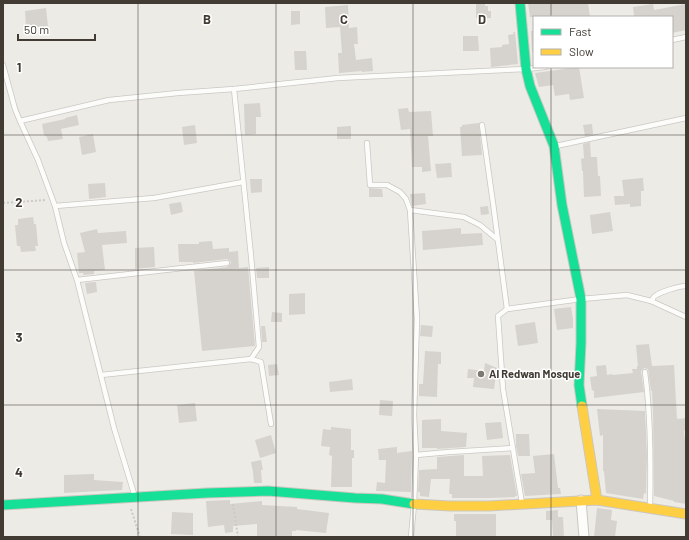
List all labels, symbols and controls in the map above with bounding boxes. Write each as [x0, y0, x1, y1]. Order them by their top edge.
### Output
text: B [203, 11, 211, 27]
text: C [340, 11, 348, 27]
text: D [478, 11, 486, 27]
scale bar [18, 16, 95, 42]
legend [533, 16, 673, 68]
text: 50 m [24, 22, 49, 36]
text: Fast [569, 24, 592, 38]
text: Slow [569, 44, 594, 58]
text: 1 [17, 59, 21, 75]
text: 2 [15, 194, 23, 210]
text: 3 [15, 329, 23, 345]
place label: Al Redwan Mosque [489, 367, 580, 380]
marker: Al Redwan Mosque [476, 369, 486, 379]
text: 4 [15, 464, 23, 480]

